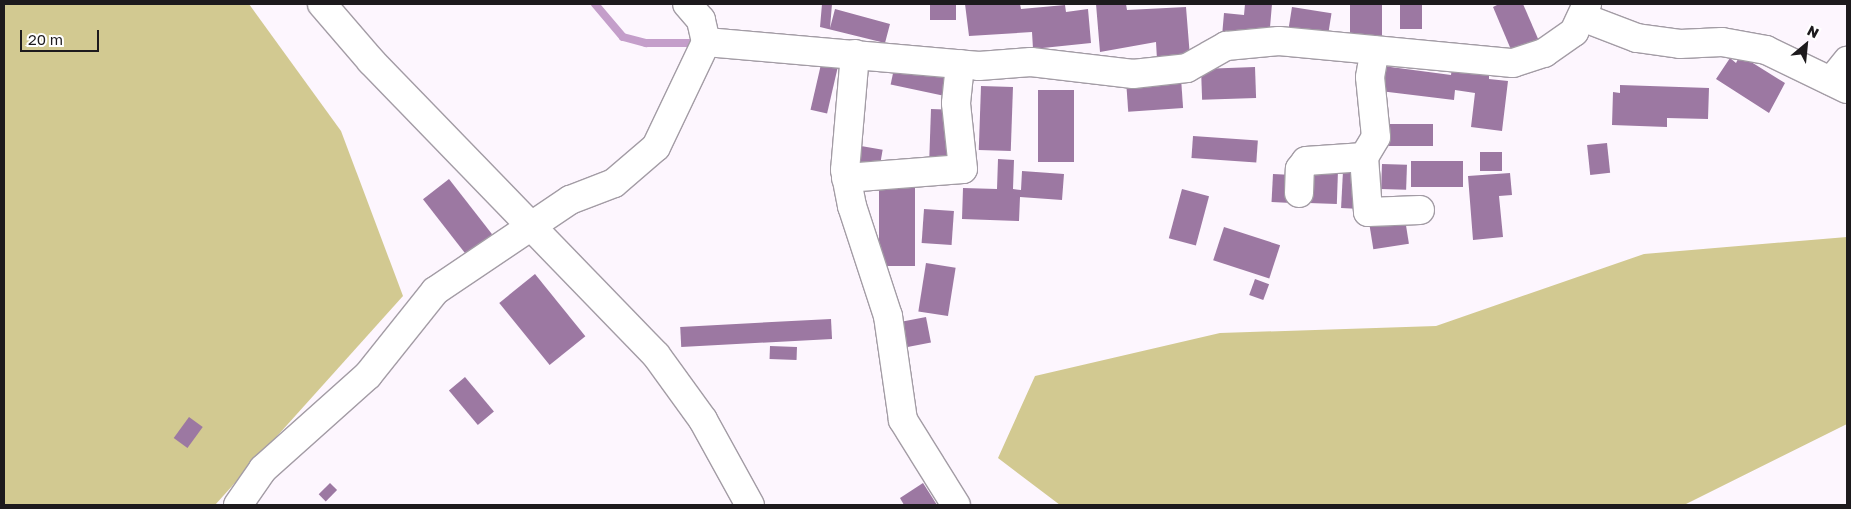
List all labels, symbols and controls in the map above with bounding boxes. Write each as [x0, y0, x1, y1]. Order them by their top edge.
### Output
scale bar [22, 20, 101, 52]
north arrow [1781, 20, 1831, 70]
text: N [1805, 21, 1822, 41]
text: 20 m [28, 30, 63, 48]

